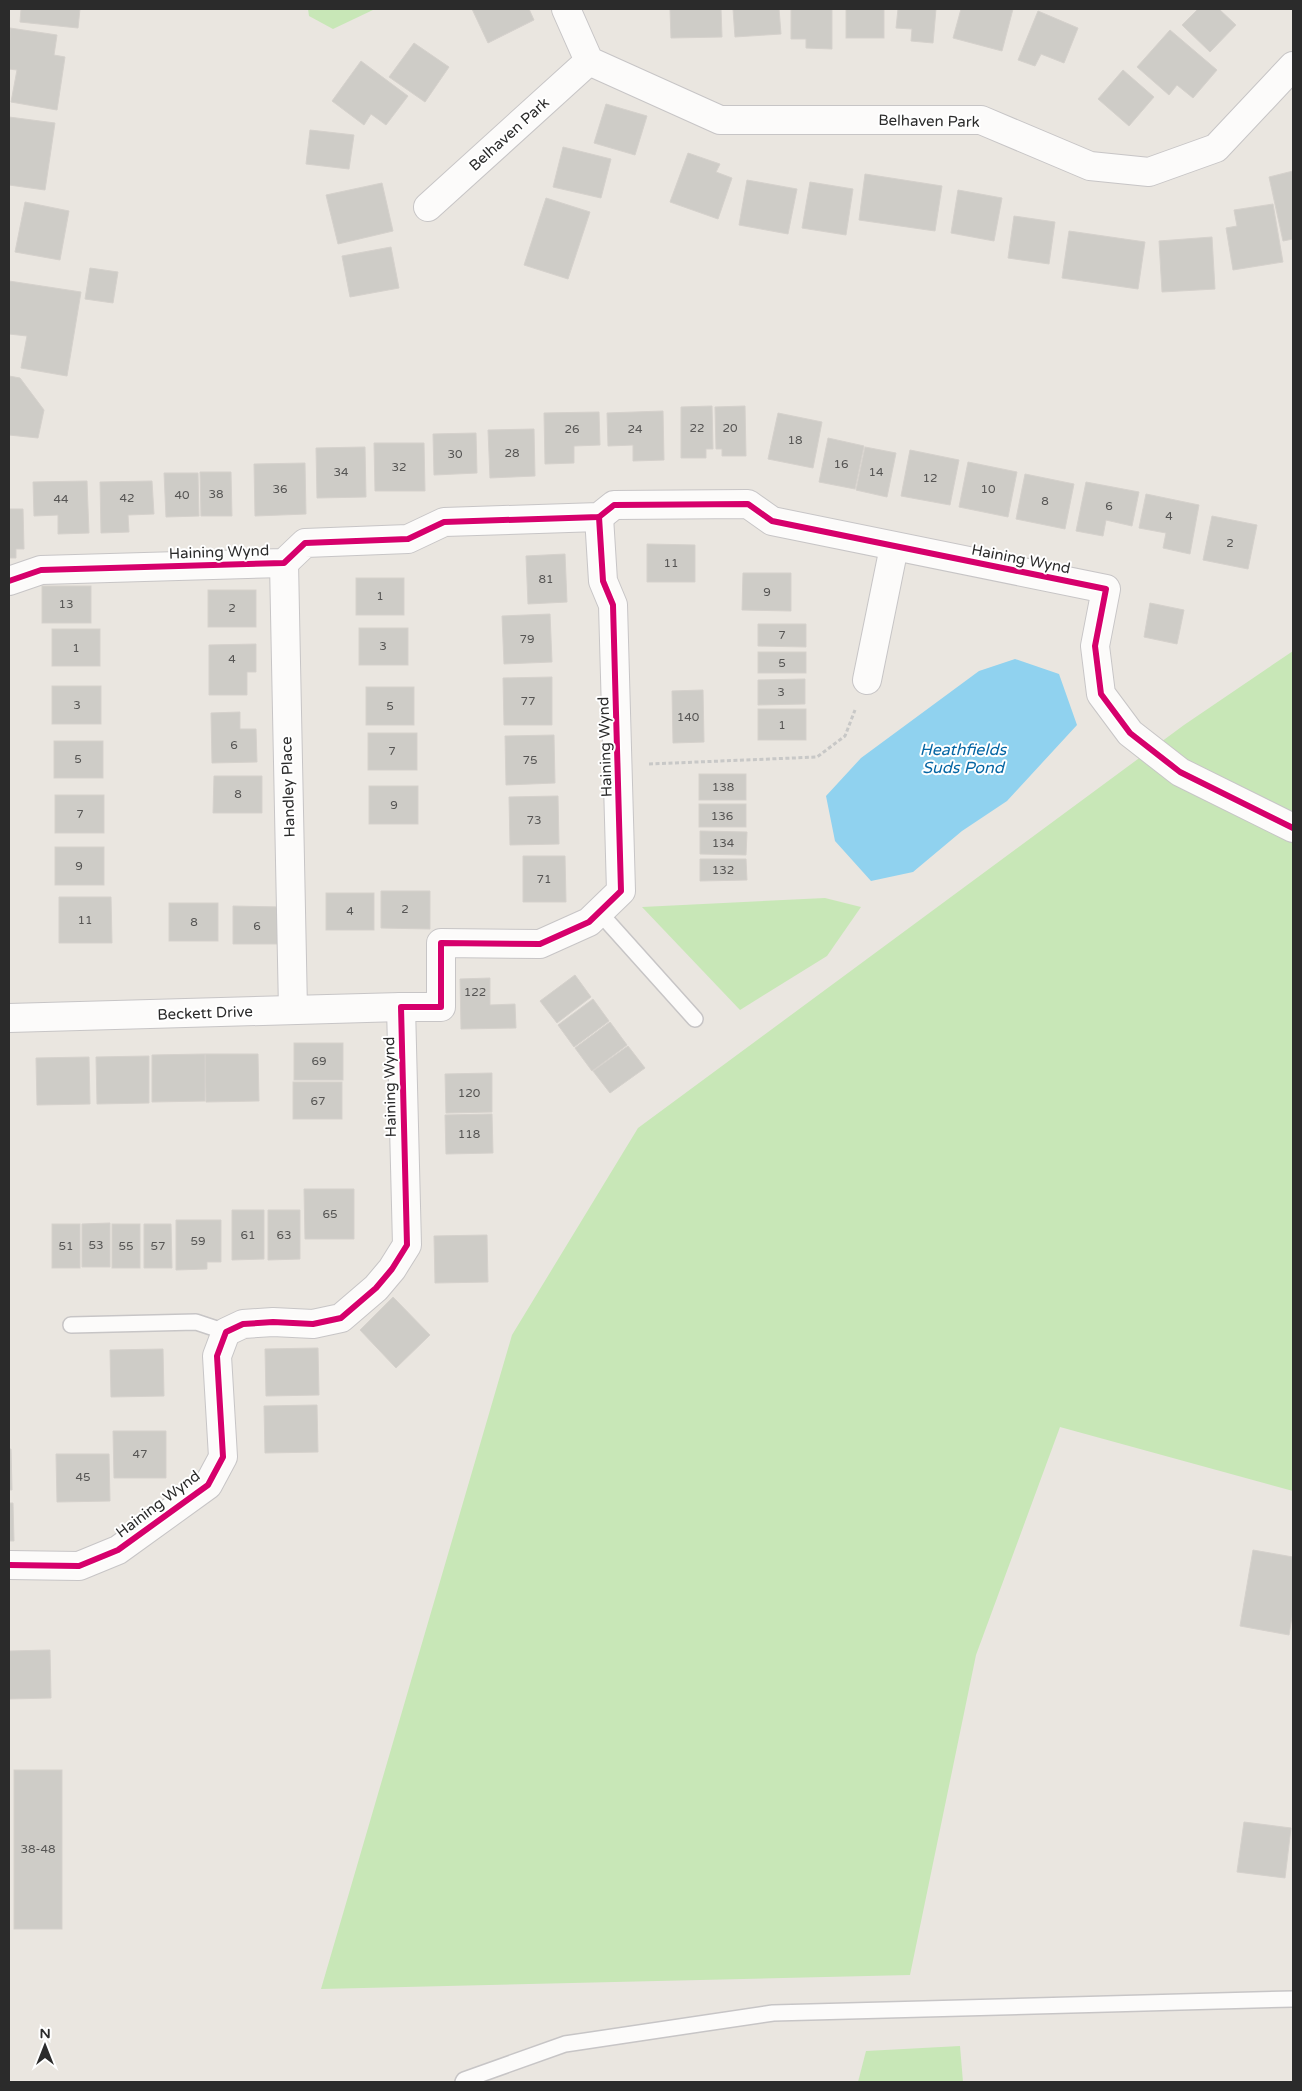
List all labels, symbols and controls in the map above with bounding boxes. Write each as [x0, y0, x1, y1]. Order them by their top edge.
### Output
street label: Belhaven Park [465, 93, 553, 175]
street label: Belhaven Park [878, 111, 980, 131]
house number: 22 [689, 421, 705, 435]
house number: 20 [722, 421, 738, 435]
house number: 26 [564, 422, 580, 436]
house number: 24 [627, 422, 643, 436]
house number: 18 [787, 433, 803, 447]
house number: 28 [504, 446, 520, 460]
house number: 30 [447, 447, 463, 461]
house number: 16 [833, 457, 849, 471]
house number: 32 [391, 460, 407, 474]
house number: 34 [333, 465, 349, 479]
house number: 14 [868, 465, 884, 479]
house number: 12 [922, 471, 938, 485]
house number: 36 [272, 482, 288, 496]
house number: 10 [980, 482, 996, 496]
house number: 38 [208, 487, 224, 501]
house number: 40 [174, 488, 190, 502]
house number: 42 [119, 491, 135, 505]
house number: 44 [53, 492, 69, 506]
house number: 8 [1041, 494, 1049, 508]
house number: 6 [1105, 499, 1113, 513]
house number: 4 [1165, 509, 1173, 523]
house number: 2 [1226, 536, 1234, 550]
street label: Haining Wynd [168, 541, 270, 563]
street label: Haining Wynd [970, 541, 1072, 577]
house number: 11 [663, 556, 679, 570]
house number: 81 [538, 572, 554, 586]
house number: 9 [763, 585, 771, 599]
house number: 1 [376, 589, 384, 603]
house number: 13 [58, 597, 74, 611]
house number: 2 [228, 601, 236, 615]
house number: 7 [778, 628, 786, 642]
house number: 79 [519, 632, 535, 646]
house number: 3 [379, 639, 387, 653]
house number: 1 [72, 641, 80, 655]
house number: 4 [228, 652, 236, 666]
house number: 5 [778, 656, 786, 670]
house number: 3 [777, 685, 785, 699]
house number: 77 [520, 694, 536, 708]
street label: Haining Wynd [594, 696, 616, 798]
house number: 3 [73, 698, 81, 712]
house number: 5 [386, 699, 394, 713]
house number: 140 [677, 710, 700, 724]
house number: 1 [778, 718, 786, 732]
street label: Handley Place [277, 736, 299, 838]
house number: 6 [230, 738, 238, 752]
water label: Heathfields Suds Pond [920, 740, 1008, 778]
house number: 7 [388, 744, 396, 758]
house number: 5 [74, 752, 82, 766]
house number: 75 [522, 753, 538, 767]
house number: 138 [712, 780, 734, 794]
house number: 8 [234, 787, 242, 801]
house number: 9 [390, 798, 398, 812]
house number: 7 [76, 807, 84, 821]
house number: 136 [711, 809, 733, 823]
house number: 73 [526, 813, 542, 827]
house number: 134 [712, 836, 735, 850]
house number: 9 [75, 859, 83, 873]
house number: 132 [712, 863, 734, 877]
house number: 71 [536, 872, 552, 886]
house number: 2 [401, 902, 409, 916]
house number: 4 [346, 904, 354, 918]
house number: 11 [77, 913, 93, 927]
house number: 8 [190, 915, 198, 929]
house number: 6 [253, 919, 261, 933]
house number: 122 [464, 985, 486, 999]
street label: Beckett Drive [157, 1002, 253, 1024]
street label: Haining Wynd [380, 1037, 400, 1137]
house number: 69 [311, 1054, 327, 1068]
house number: 120 [458, 1086, 481, 1100]
house number: 67 [310, 1094, 326, 1108]
house number: 118 [458, 1127, 480, 1141]
house number: 65 [322, 1207, 338, 1221]
house number: 61 [240, 1228, 256, 1242]
house number: 63 [276, 1228, 292, 1242]
house number: 59 [190, 1234, 206, 1248]
house number: 53 [88, 1238, 104, 1252]
house number: 51 [58, 1239, 74, 1253]
house number: 55 [118, 1239, 134, 1253]
house number: 57 [150, 1239, 166, 1253]
house number: 47 [132, 1447, 148, 1461]
street label: Haining Wynd [112, 1467, 204, 1541]
house number: 45 [75, 1470, 91, 1484]
house number: 38-48 [20, 1842, 56, 1856]
north arrow [20, 2021, 70, 2071]
text: N [39, 2025, 51, 2042]

